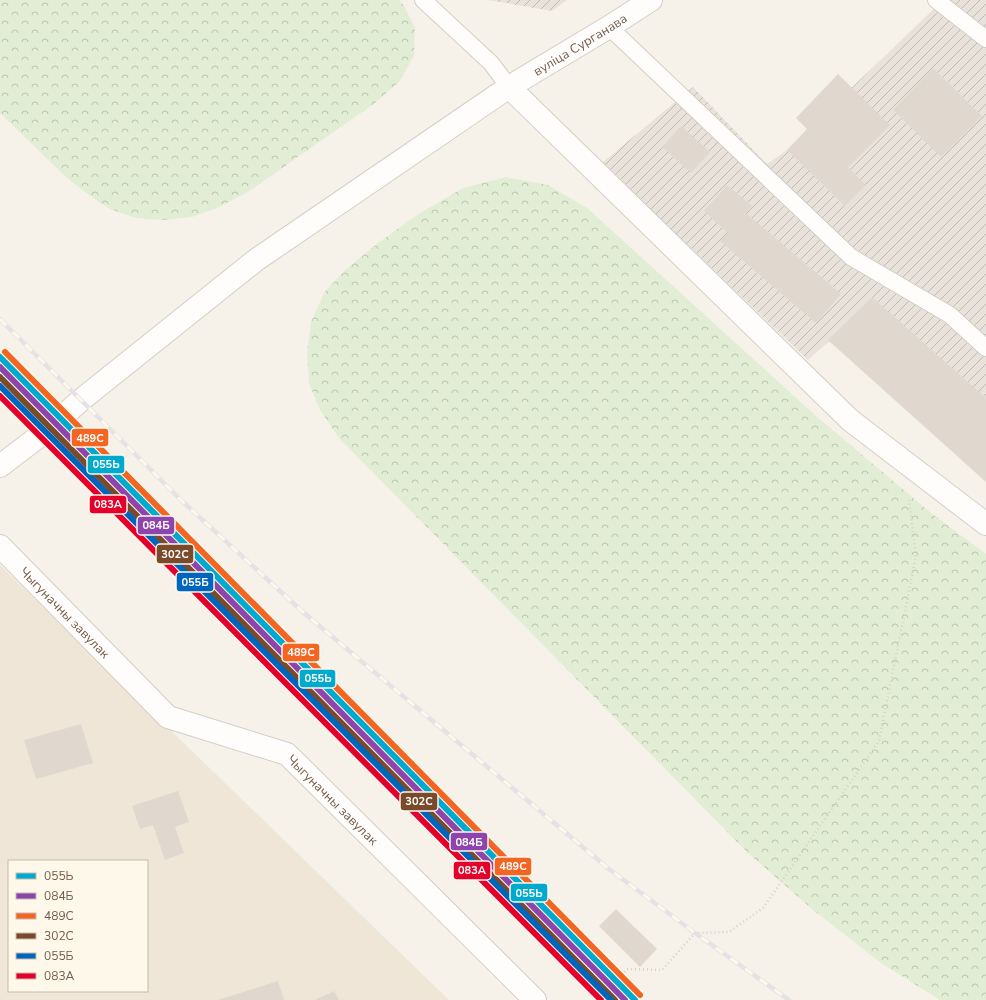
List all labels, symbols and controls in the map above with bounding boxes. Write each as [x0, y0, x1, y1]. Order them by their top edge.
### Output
street label: вуліца Сурганава [530, 10, 631, 80]
line badge: 489С [71, 428, 109, 447]
text: 489С [76, 431, 104, 446]
line badge: 055Ь [87, 455, 125, 474]
text: 055Ь [92, 457, 120, 472]
line badge: 083А [89, 495, 127, 514]
text: 083А [94, 497, 123, 512]
line badge: 084Б [137, 516, 175, 535]
text: 084Б [142, 518, 170, 533]
line badge: 302С [156, 544, 194, 564]
text: 302С [161, 547, 189, 562]
street label: Чыгуначны завулак [15, 563, 114, 663]
line badge: 055Б [176, 572, 214, 592]
text: 055Б [181, 575, 209, 590]
line badge: 489С [282, 643, 320, 662]
text: 489С [287, 645, 315, 660]
line badge: 055Ь [299, 669, 336, 688]
text: 055Ь [304, 671, 332, 686]
street label: Чыгуначны завулак [283, 751, 382, 850]
line badge: 302С [400, 792, 438, 811]
text: 302С [405, 794, 433, 809]
line badge: 084Б [450, 832, 488, 851]
text: 084Б [455, 835, 483, 850]
line badge: 489С [494, 857, 532, 876]
text: 489С [499, 859, 527, 874]
legend [8, 860, 148, 992]
line badge: 083А [453, 861, 491, 880]
text: 083А [458, 863, 487, 878]
text: 055Ь [44, 868, 74, 884]
line badge: 055Ь [510, 883, 548, 902]
text: 055Ь [515, 886, 543, 901]
text: 084Б [44, 888, 74, 904]
text: 489С [44, 908, 74, 924]
text: 302С [44, 928, 74, 944]
text: 055Б [44, 948, 74, 964]
text: 083А [44, 968, 75, 984]

